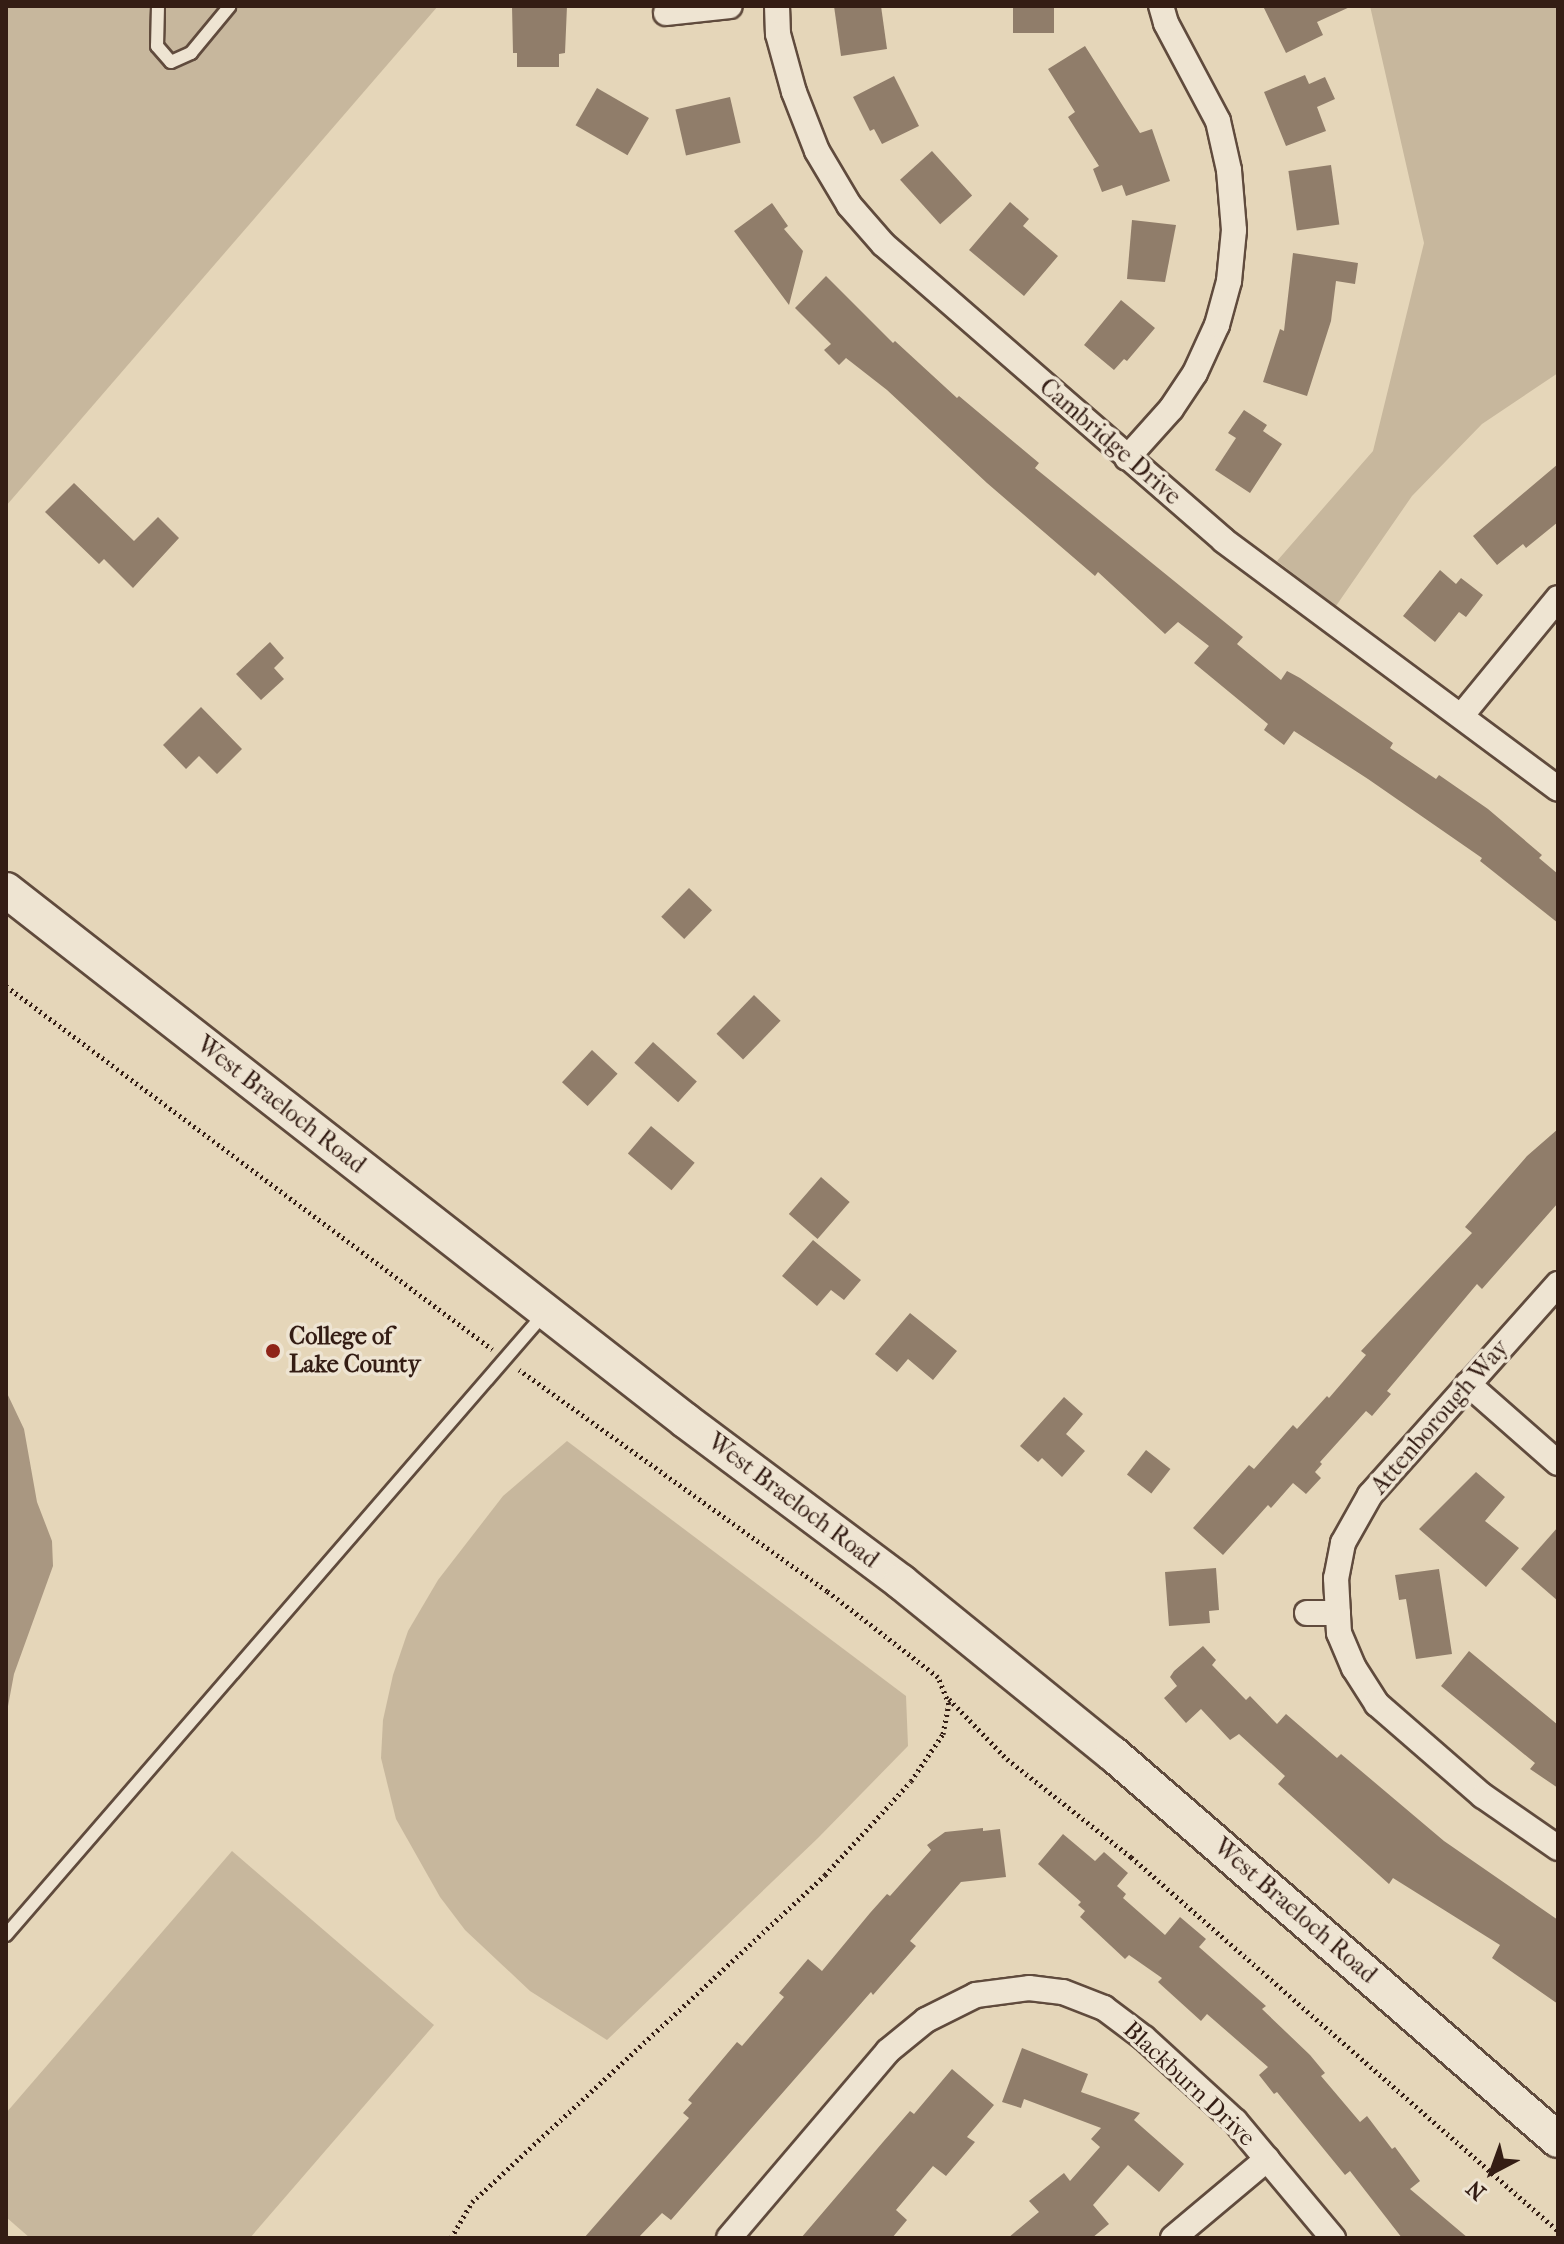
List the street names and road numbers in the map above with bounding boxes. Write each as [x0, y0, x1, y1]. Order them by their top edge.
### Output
street label: Cambridge Drive [1033, 373, 1187, 511]
street label: West Braeloch Road [191, 1030, 371, 1180]
street label: Attenborough Way [1365, 1334, 1515, 1500]
street label: West Braeloch Road [702, 1427, 884, 1575]
street label: West Braeloch Road [1208, 1832, 1382, 1990]
street label: Blackburn Drive [1117, 2015, 1261, 2153]

